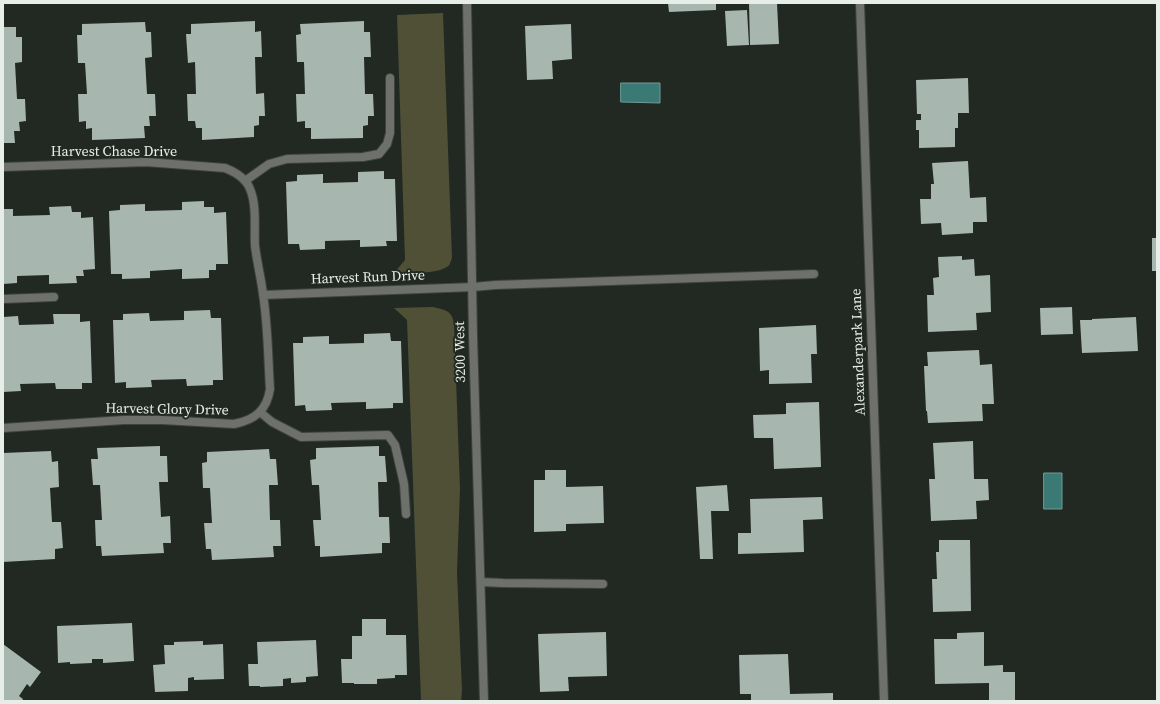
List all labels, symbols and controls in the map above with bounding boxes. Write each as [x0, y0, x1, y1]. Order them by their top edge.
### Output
street label: Harvest Chase Drive [51, 144, 177, 160]
street label: Harvest Run Drive [311, 268, 425, 288]
street label: Alexanderpark Lane [848, 288, 870, 416]
street label: 3200 West [452, 321, 470, 383]
street label: Harvest Glory Drive [105, 401, 229, 419]

